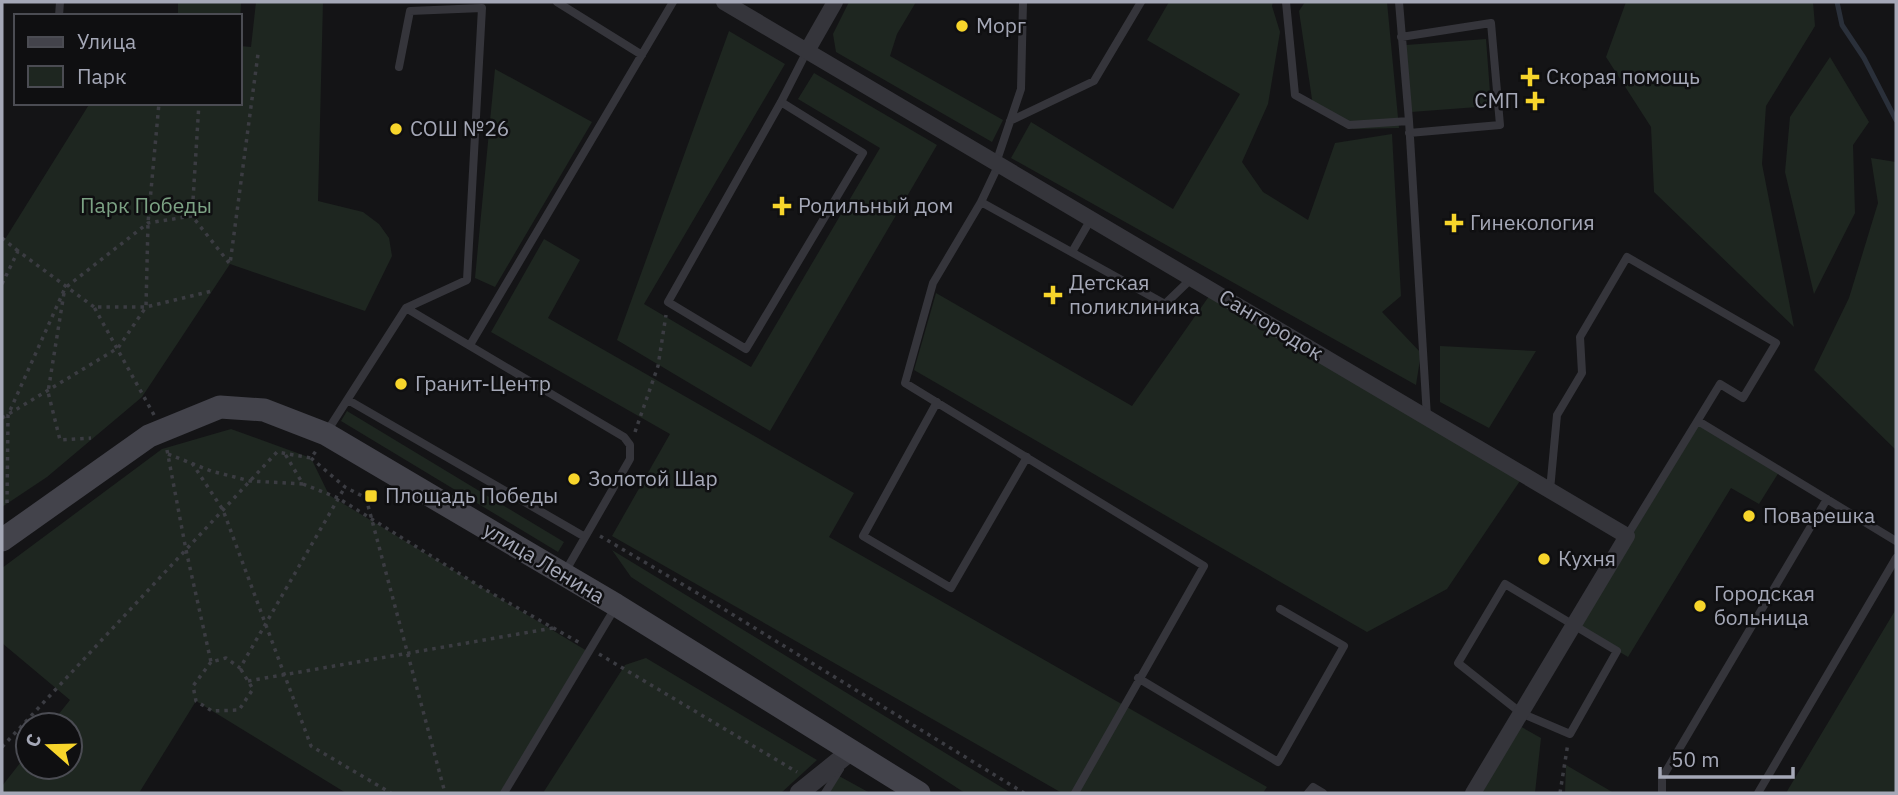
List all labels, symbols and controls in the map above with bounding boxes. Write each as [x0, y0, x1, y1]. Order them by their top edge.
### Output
place label: Морг [976, 11, 1026, 39]
legend [14, 14, 242, 105]
marker: Морг [954, 18, 970, 34]
text: Улица [77, 27, 136, 55]
text: Парк [77, 62, 127, 90]
place label: Скорая помощь [1546, 62, 1700, 90]
marker: Скорая помощь [1520, 67, 1540, 87]
place label: СМП [1474, 86, 1519, 114]
marker: СМП [1525, 91, 1545, 111]
place label: СОШ №26 [410, 114, 509, 142]
marker: СОШ №26 [388, 121, 404, 137]
park label: Парк Победы [80, 191, 212, 219]
place label: Родильный дом [798, 191, 953, 219]
marker: Родильный дом [772, 196, 792, 216]
place label: Гинекология [1470, 208, 1595, 236]
marker: Гинекология [1444, 213, 1464, 233]
place label: Детская поликлиника [1069, 268, 1200, 320]
street label: Сангородок [1214, 282, 1329, 366]
marker: Детская поликлиника [1043, 285, 1063, 305]
place label: Гранит-Центр [415, 369, 551, 397]
marker: Гранит-Центр [393, 376, 409, 392]
place label: Золотой Шар [588, 464, 718, 492]
marker: Золотой Шар [566, 471, 582, 487]
place label: Площадь Победы [385, 481, 558, 509]
marker: Площадь Победы [363, 488, 379, 504]
place label: Поварешка [1763, 501, 1875, 529]
marker: Поварешка [1741, 508, 1757, 524]
street label: улица Ленина [478, 515, 611, 609]
place label: Кухня [1558, 544, 1616, 572]
marker: Кухня [1536, 551, 1552, 567]
place label: Городская больница [1714, 579, 1815, 631]
marker: Городская больница [1692, 598, 1708, 614]
north arrow [14, 711, 84, 781]
text: С [20, 730, 46, 750]
scale bar [1660, 736, 1793, 780]
text: 50 m [1671, 745, 1720, 773]

